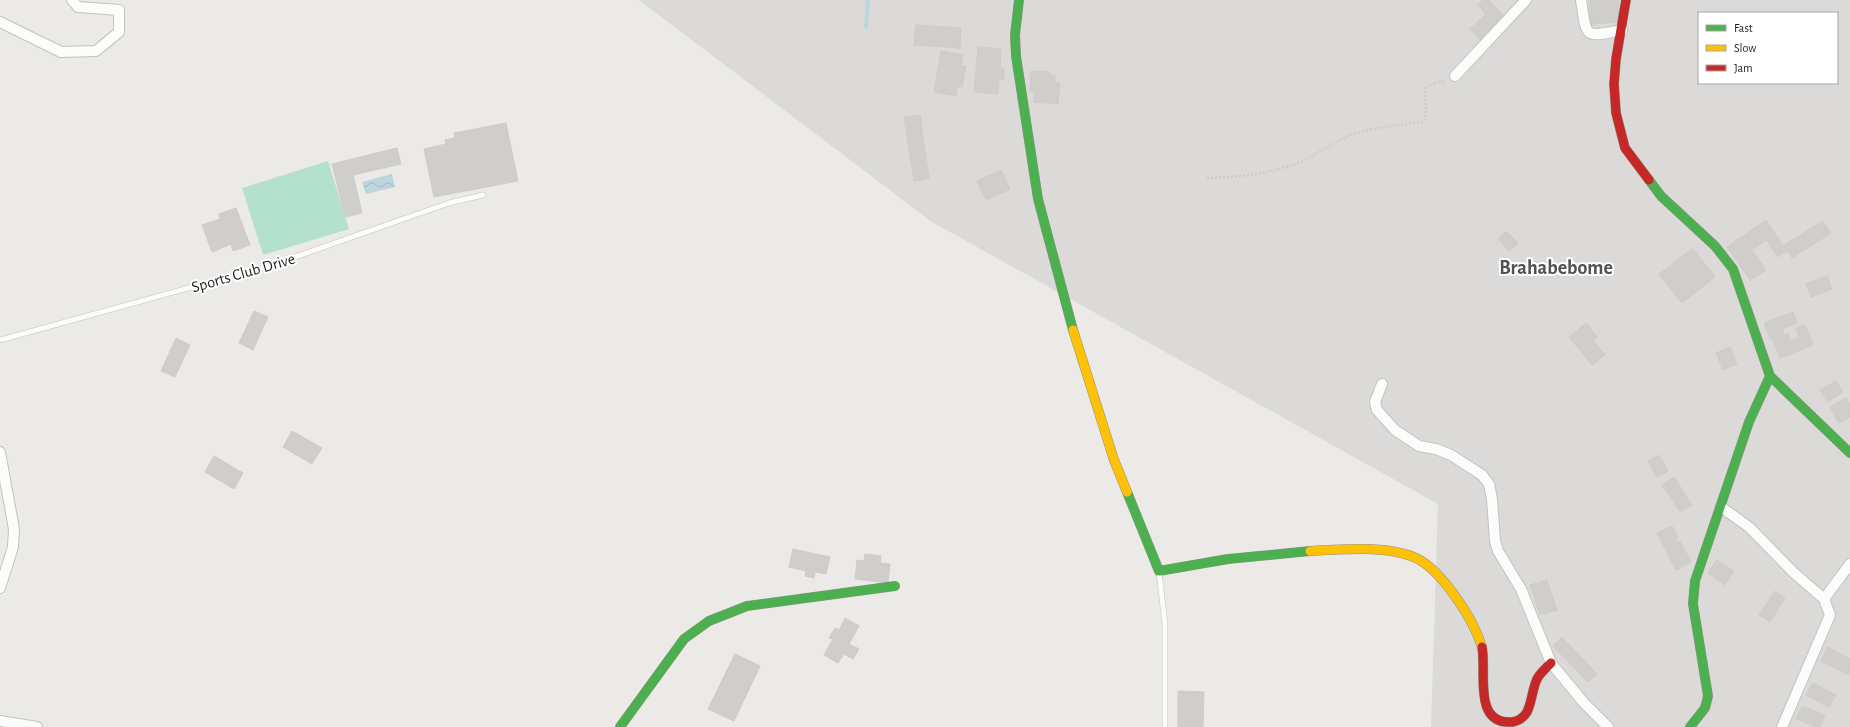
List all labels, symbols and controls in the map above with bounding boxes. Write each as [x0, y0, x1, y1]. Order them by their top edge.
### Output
legend [1698, 12, 1838, 84]
text: Fast [1734, 22, 1753, 34]
text: Slow [1734, 42, 1756, 54]
text: Jam [1734, 62, 1753, 74]
street label: Sports Club Drive [190, 251, 297, 295]
district label: Brahabebome [1499, 258, 1613, 278]

